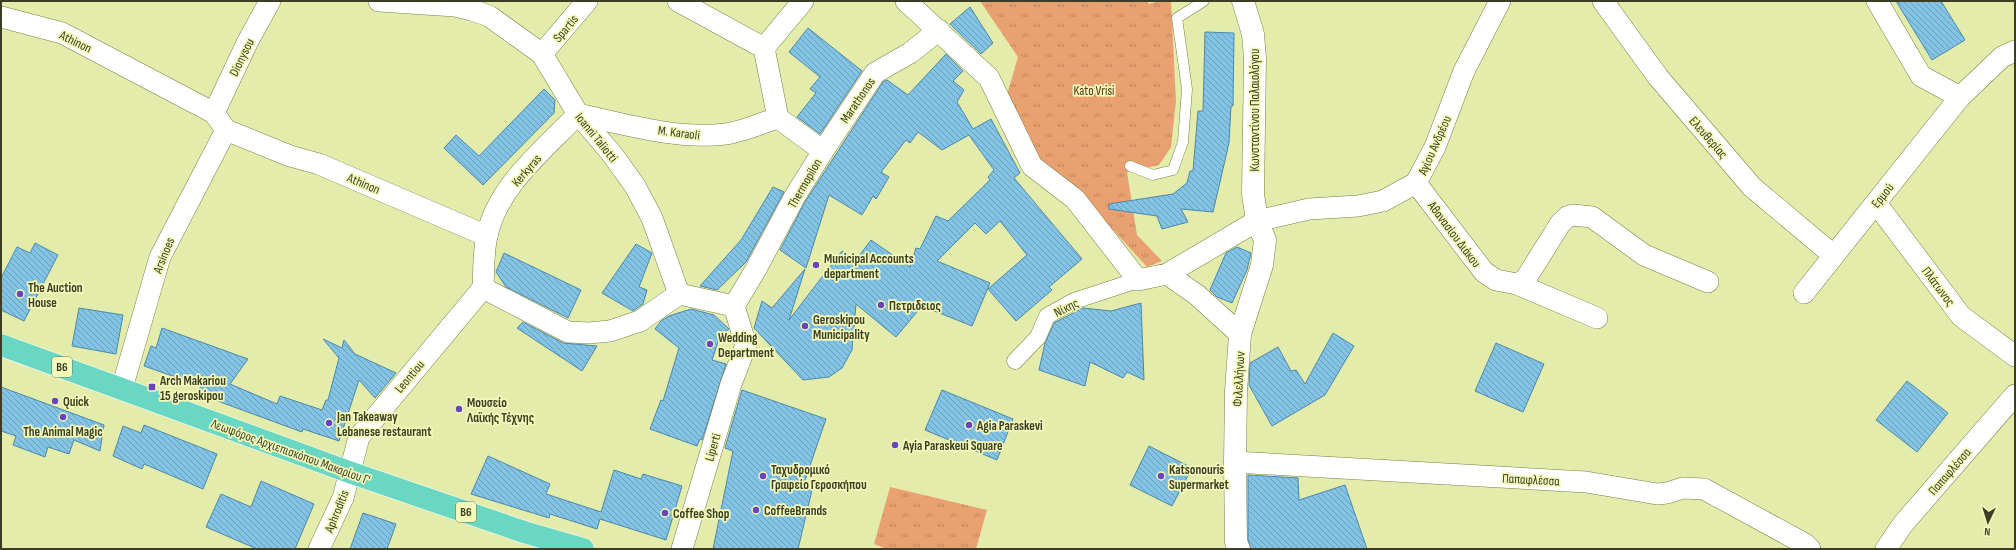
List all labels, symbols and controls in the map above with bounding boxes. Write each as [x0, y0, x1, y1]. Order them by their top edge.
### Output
street label: Spartis [550, 11, 582, 46]
street label: Athinon [56, 27, 94, 57]
street label: Dionysou [226, 36, 258, 79]
street label: Κωνσταντίνου Παλαιολόγου [1247, 48, 1263, 172]
street label: Marathonos [837, 74, 879, 127]
park label: Kato Vrisi [1073, 83, 1115, 99]
street label: Ioanni Taliotti [571, 110, 621, 166]
street label: Αγίου Ανδρέου [1414, 113, 1455, 179]
street label: Ελευθερίας [1686, 113, 1731, 162]
street label: M. Karaoli [657, 122, 701, 143]
street label: Kerkyras [508, 151, 545, 190]
street label: Thermopilon [784, 156, 825, 211]
street label: Athinon [344, 170, 382, 198]
street label: Ερμού [1868, 180, 1898, 211]
street label: Αθανασίου Διάκου [1423, 198, 1484, 271]
street label: Arsinoes [149, 235, 178, 277]
place label: Municipal Accounts department [824, 251, 914, 282]
marker: Municipal Accounts department [811, 260, 821, 270]
street label: Πλάτωνος [1918, 264, 1958, 309]
place label: The Auction House [28, 280, 83, 311]
marker: The Auction House [15, 289, 25, 299]
street label: Νίκης [1051, 295, 1081, 321]
place label: Πετριδειος [889, 298, 941, 314]
marker: Πετριδειος [876, 300, 886, 310]
place label: Geroskipou Municipality [813, 312, 870, 343]
marker: Geroskipou Municipality [800, 321, 810, 331]
place label: Wedding Department [718, 330, 775, 361]
marker: Wedding Department [705, 339, 715, 349]
street label: Φιλελλήνων [1230, 351, 1248, 407]
road number: B6 [52, 357, 72, 377]
street label: Leontiou [391, 357, 428, 396]
place label: Arch Makariou 15 geroskipou [159, 373, 226, 404]
marker: Arch Makariou 15 geroskipou [147, 382, 157, 392]
place label: Quick [63, 394, 90, 410]
place label: Μουσείο Λαϊκής Τέχνης [466, 395, 534, 426]
marker: Quick [50, 396, 60, 406]
marker: Μουσείο Λαϊκής Τέχνης [454, 404, 464, 414]
place label: Jan Takeaway Lebanese restaurant [336, 409, 432, 440]
marker: The Animal Magic [58, 412, 68, 422]
street label: Λεωφόρος Αρχιεπισκόπου Μακαρίου Γ' [208, 415, 372, 488]
marker: Jan Takeaway Lebanese restaurant [324, 418, 334, 428]
place label: Agia Paraskevi [976, 418, 1043, 434]
marker: Agia Paraskevi [964, 420, 974, 430]
place label: The Animal Magic [23, 424, 103, 440]
street label: Liperti [701, 432, 725, 463]
place label: Ayia Paraskeui Square [902, 438, 1003, 454]
marker: Ayia Paraskeui Square [890, 440, 900, 450]
street label: Παπαφλέσσα [1925, 444, 1975, 499]
place label: Ταχυδρομικό Γραφείο Γεροσκήπου [771, 462, 867, 493]
place label: Katsonouris Supermarket [1169, 462, 1229, 493]
marker: Ταχυδρομικό Γραφείο Γεροσκήπου [758, 471, 768, 481]
marker: Katsonouris Supermarket [1156, 471, 1166, 481]
street label: Παπαφλέσσα [1502, 471, 1561, 490]
street label: Aphroditis [321, 487, 353, 536]
road number: B6 [456, 502, 476, 522]
north arrow [1968, 502, 2008, 542]
place label: CoffeeBrands [764, 503, 827, 519]
marker: CoffeeBrands [751, 505, 761, 515]
place label: Coffee Shop [673, 506, 730, 522]
marker: Coffee Shop [660, 508, 670, 518]
text: N [1984, 525, 1991, 538]

